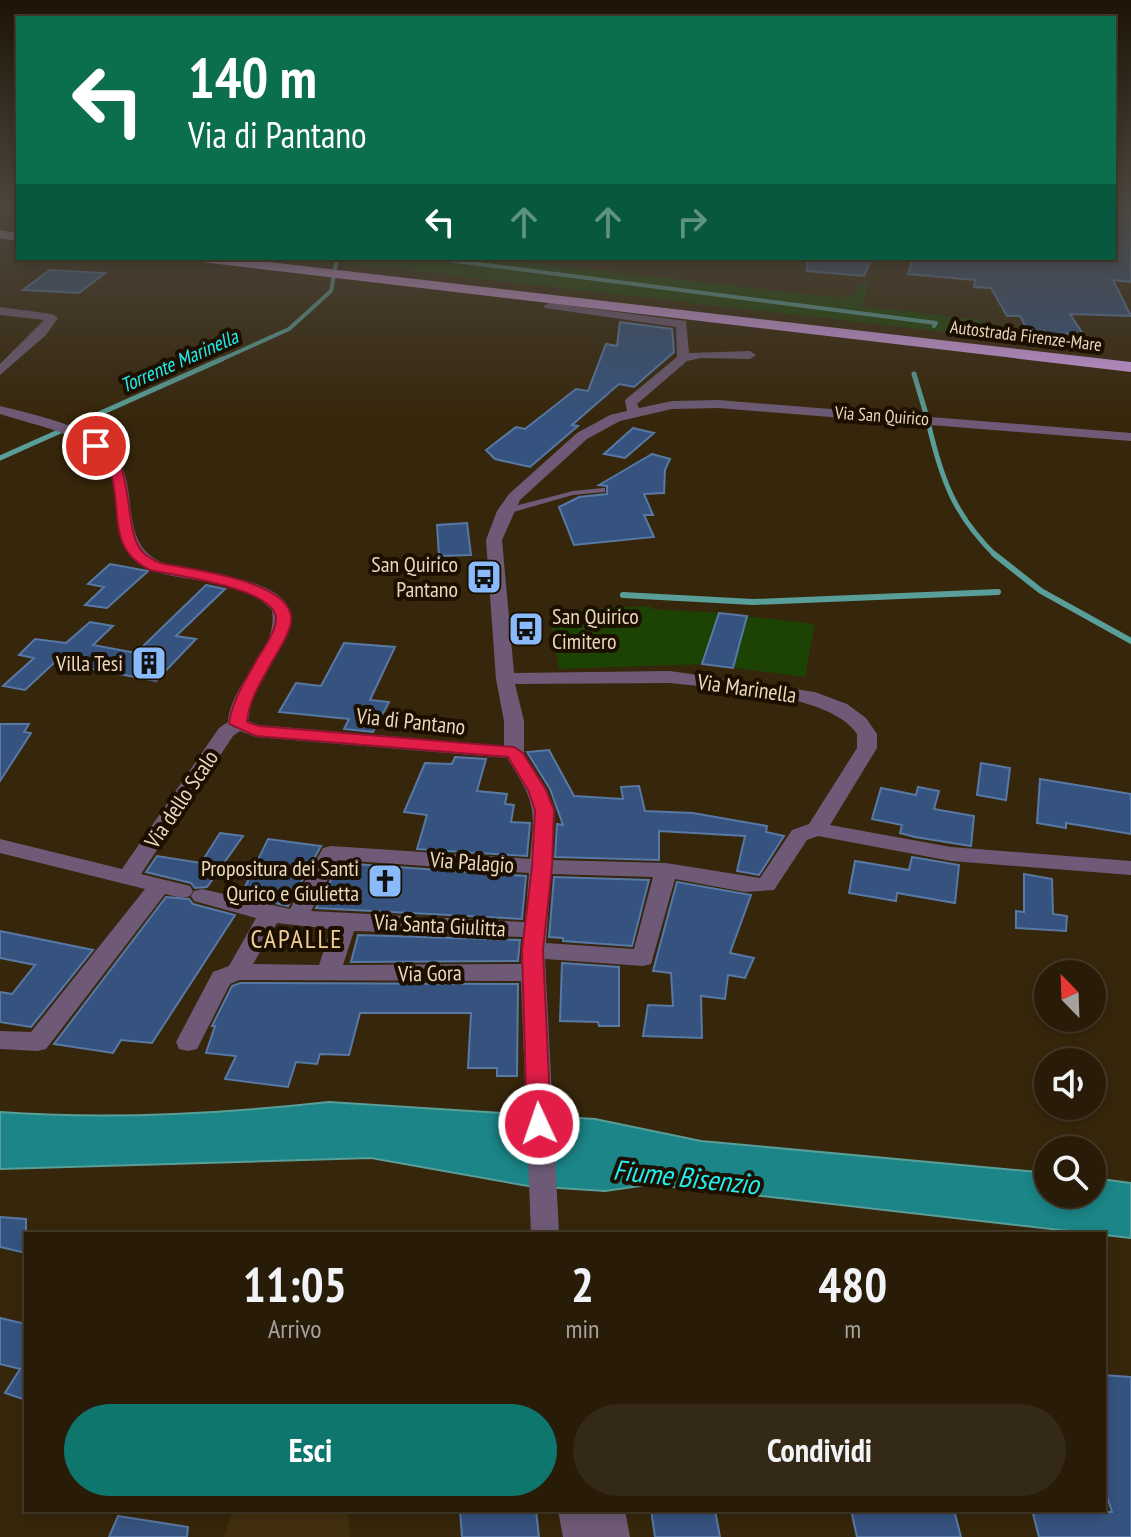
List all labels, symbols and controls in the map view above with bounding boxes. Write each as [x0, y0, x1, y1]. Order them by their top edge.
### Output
text: 140 m [188, 41, 317, 113]
icon: left [56, 48, 160, 152]
text: Via di Pantano [188, 111, 367, 158]
icon: left [418, 200, 462, 244]
icon: ahead [502, 200, 546, 244]
icon: ahead [586, 200, 630, 244]
icon: right [670, 200, 714, 244]
street label: Autostrada Firenze-Mare [949, 315, 1103, 356]
water label: Torrente Marinella [116, 323, 243, 399]
street label: Via San Quirico [833, 401, 930, 430]
pin [62, 412, 130, 480]
icon: arrive [74, 424, 118, 468]
place label: San Quirico Pantano [371, 550, 458, 603]
bus stop icon: San Quirico Pantano [465, 558, 503, 596]
place label: San Quirico Cimitero [552, 602, 639, 655]
bus stop icon: San Quirico Cimitero [507, 610, 545, 648]
building icon: Villa Tesi [130, 644, 168, 682]
place label: Villa Tesi [55, 649, 123, 677]
street label: Via Marinella [695, 667, 798, 709]
street label: Via di Pantano [354, 701, 467, 741]
street label: Via dello Scalo [137, 745, 224, 854]
street label: Via Palagio [428, 845, 515, 879]
place label: Propositura dei Santi Qurico e Giulietta [201, 854, 359, 907]
church icon: Propositura dei Santi Qurico e Giulietta [366, 862, 404, 900]
street label: Via Santa Giulitta [372, 908, 507, 942]
district label: CAPALLE [251, 922, 343, 955]
street label: Via Gora [397, 958, 462, 988]
north arrow [1034, 960, 1106, 1032]
map controls [1034, 960, 1106, 1208]
button: sound [1034, 1048, 1106, 1120]
position arrow [497, 1082, 581, 1166]
button: search [1034, 1136, 1106, 1208]
water label: Fiume Bisenzio [611, 1150, 763, 1203]
text: 11:05 [243, 1253, 347, 1315]
text: 2 [571, 1253, 594, 1315]
text: 480 [818, 1253, 887, 1315]
text: Arrivo [268, 1312, 322, 1345]
text: min [565, 1312, 599, 1345]
text: m [844, 1312, 861, 1345]
button: Esci [64, 1404, 557, 1496]
button: Condividi [573, 1404, 1066, 1496]

